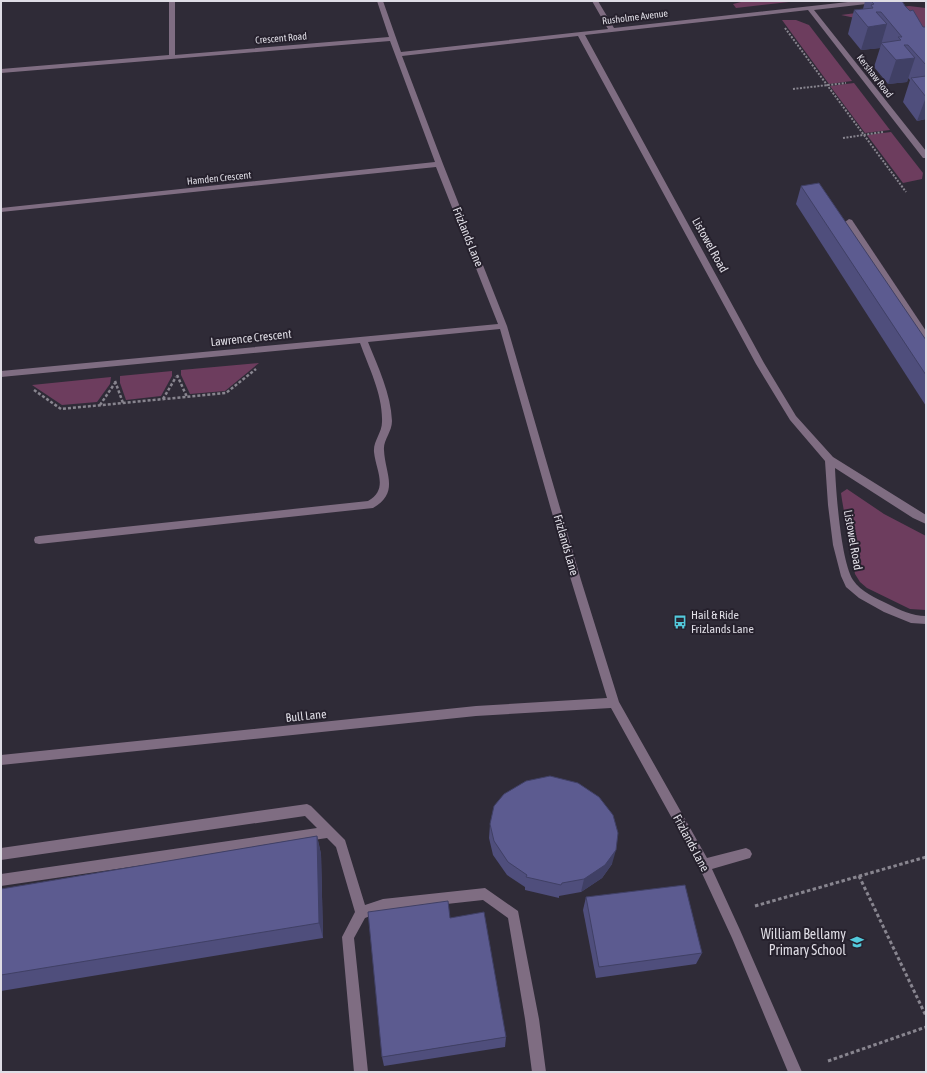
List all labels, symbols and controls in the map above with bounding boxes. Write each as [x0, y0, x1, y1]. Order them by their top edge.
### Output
street label: Rusholme Avenue [601, 7, 669, 27]
street label: Crescent Road [255, 30, 308, 46]
street label: Kershaw Road [855, 52, 895, 100]
street label: Hamden Crescent [186, 169, 252, 187]
street label: Frizlands Lane [450, 205, 486, 269]
street label: Listowel Road [689, 215, 731, 275]
street label: Lawrence Crescent [210, 327, 293, 349]
street label: Listowel Road [841, 509, 865, 571]
street label: Frizlands Lane [551, 513, 581, 577]
place label: Hail & Ride Frizlands Lane [691, 608, 754, 636]
bus stop icon: Hail & Ride Frizlands Lane [672, 614, 688, 630]
street label: Bull Lane [285, 707, 327, 725]
street label: Frizlands Lane [670, 812, 712, 874]
place label: William Bellamy Primary School [761, 926, 846, 958]
school or university icon: William Bellamy Primary School [849, 934, 865, 950]

